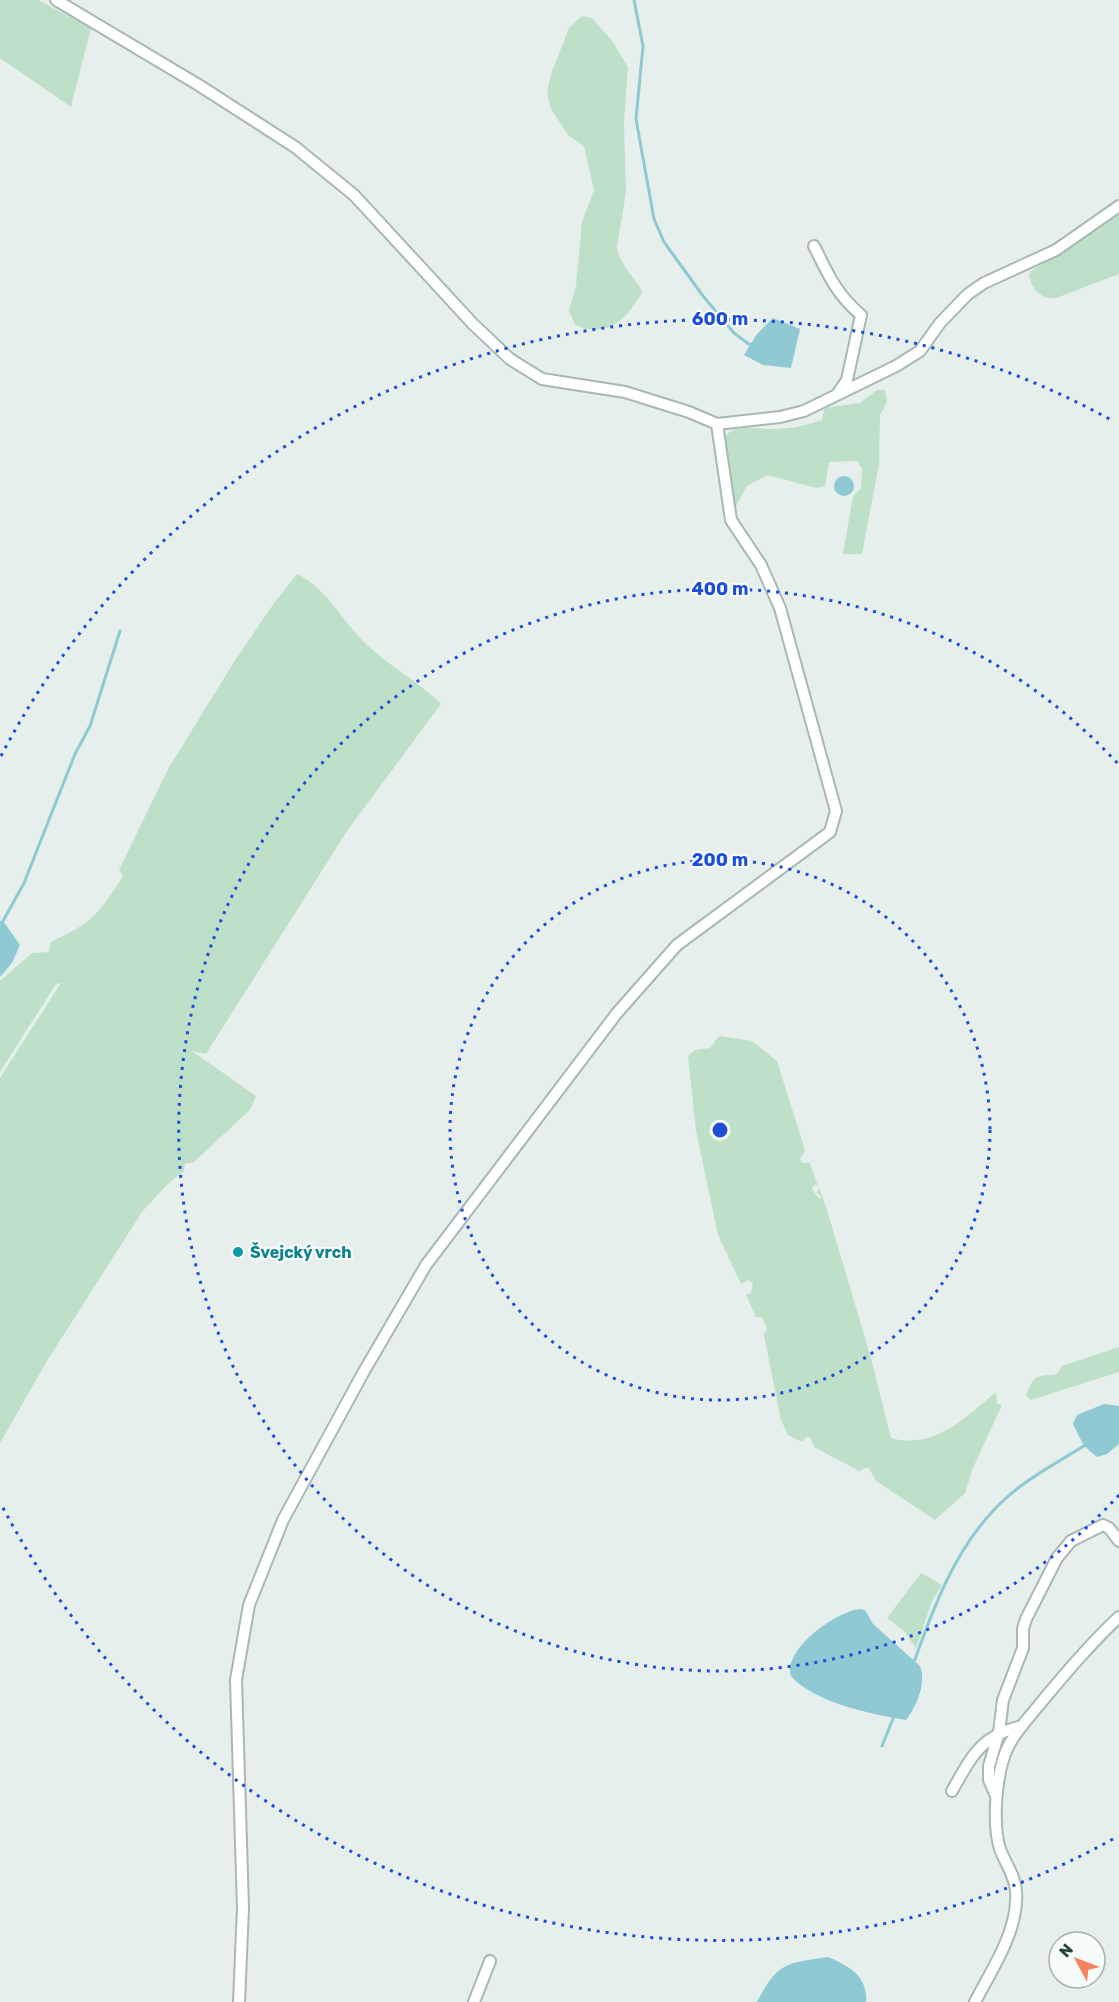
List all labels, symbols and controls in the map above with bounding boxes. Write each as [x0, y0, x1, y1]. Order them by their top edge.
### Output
text: 600 m [692, 308, 748, 330]
text: 400 m [691, 578, 749, 600]
text: 200 m [692, 849, 748, 871]
centre of rings [710, 1120, 730, 1140]
place label: Švejcký vrch [250, 1242, 352, 1262]
marker: Švejcký vrch [231, 1245, 245, 1259]
north arrow [1047, 1930, 1107, 1990]
text: N [1055, 1940, 1077, 1961]

